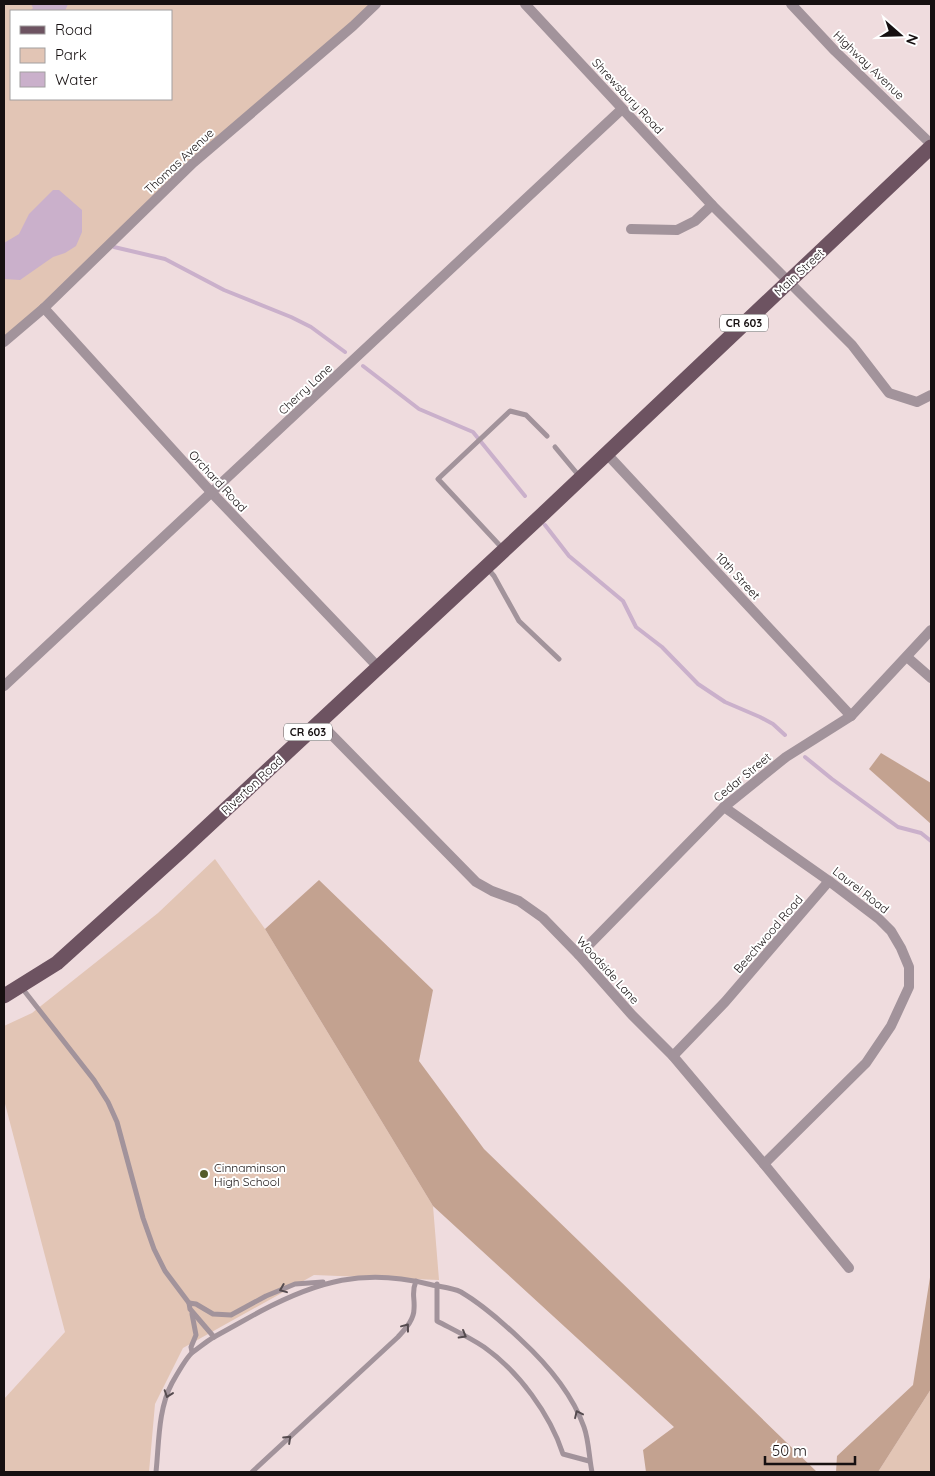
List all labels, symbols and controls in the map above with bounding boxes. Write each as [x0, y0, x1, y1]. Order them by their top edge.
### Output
legend [10, 10, 172, 100]
north arrow [875, 10, 925, 60]
text: Road [55, 20, 92, 39]
street label: Highway Avenue [830, 27, 908, 103]
text: N [902, 32, 922, 47]
text: Park [55, 45, 87, 64]
street label: Shrewsbury Road [589, 55, 667, 137]
text: Water [55, 70, 98, 89]
street label: Thomas Avenue [141, 125, 217, 197]
street label: Main Street [771, 245, 827, 299]
road number: CR 603 [720, 314, 768, 332]
street label: Cherry Lane [275, 360, 335, 418]
street label: Orchard Road [186, 447, 250, 515]
street label: 10th Street [713, 549, 763, 603]
road number: CR 603 [284, 724, 332, 740]
street label: Cedar Street [710, 749, 774, 805]
street label: Riverton Road [218, 752, 286, 818]
street label: Laurel Road [830, 863, 892, 917]
street label: Beechwood Road [730, 892, 806, 976]
street label: Woodside Lane [574, 933, 643, 1007]
place label: Cinnaminson High School [214, 1160, 286, 1189]
marker: Cinnaminson High School [198, 1168, 210, 1180]
one-way arrow [279, 1283, 288, 1293]
one-way arrow [400, 1324, 409, 1333]
one-way arrow [458, 1329, 467, 1339]
one-way arrow [164, 1389, 174, 1398]
one-way arrow [574, 1410, 584, 1419]
scale bar [765, 1434, 855, 1466]
one-way arrow [282, 1436, 291, 1445]
text: 50 m [772, 1441, 807, 1460]

